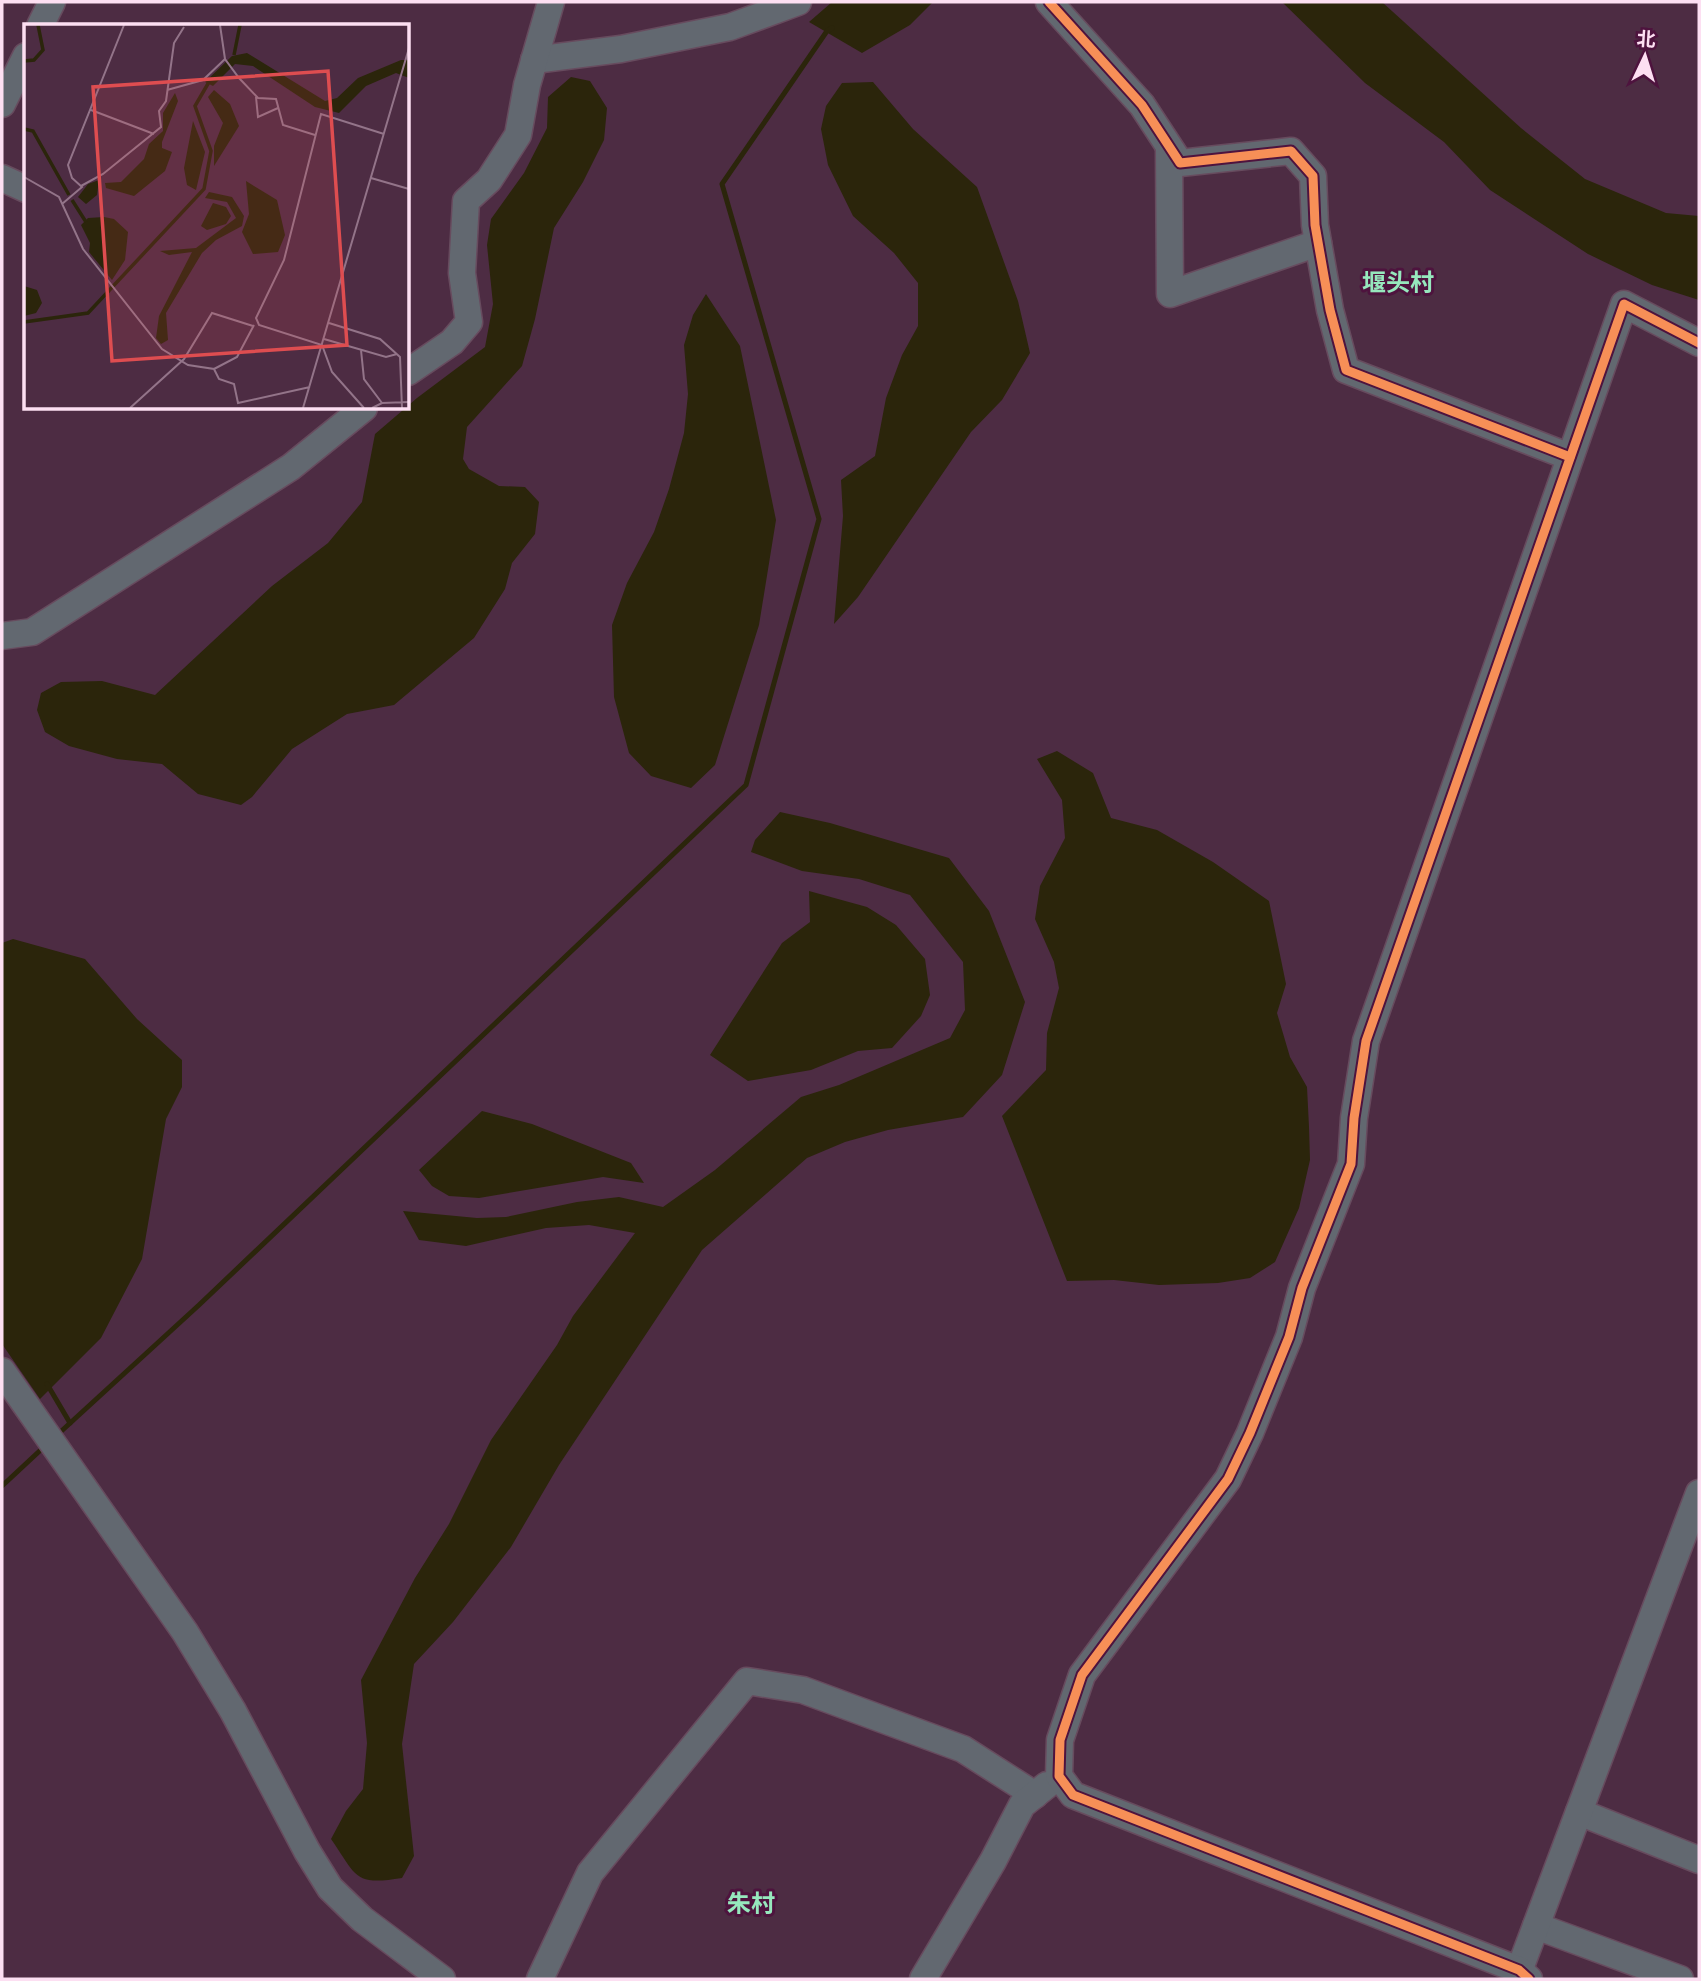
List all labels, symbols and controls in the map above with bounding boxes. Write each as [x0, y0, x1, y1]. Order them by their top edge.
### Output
north arrow [1610, 21, 1680, 91]
inset map [24, 24, 410, 410]
text: 北 [1636, 27, 1656, 52]
district label: 堰头村 [1362, 268, 1434, 297]
district label: 朱村 [727, 1889, 775, 1918]

